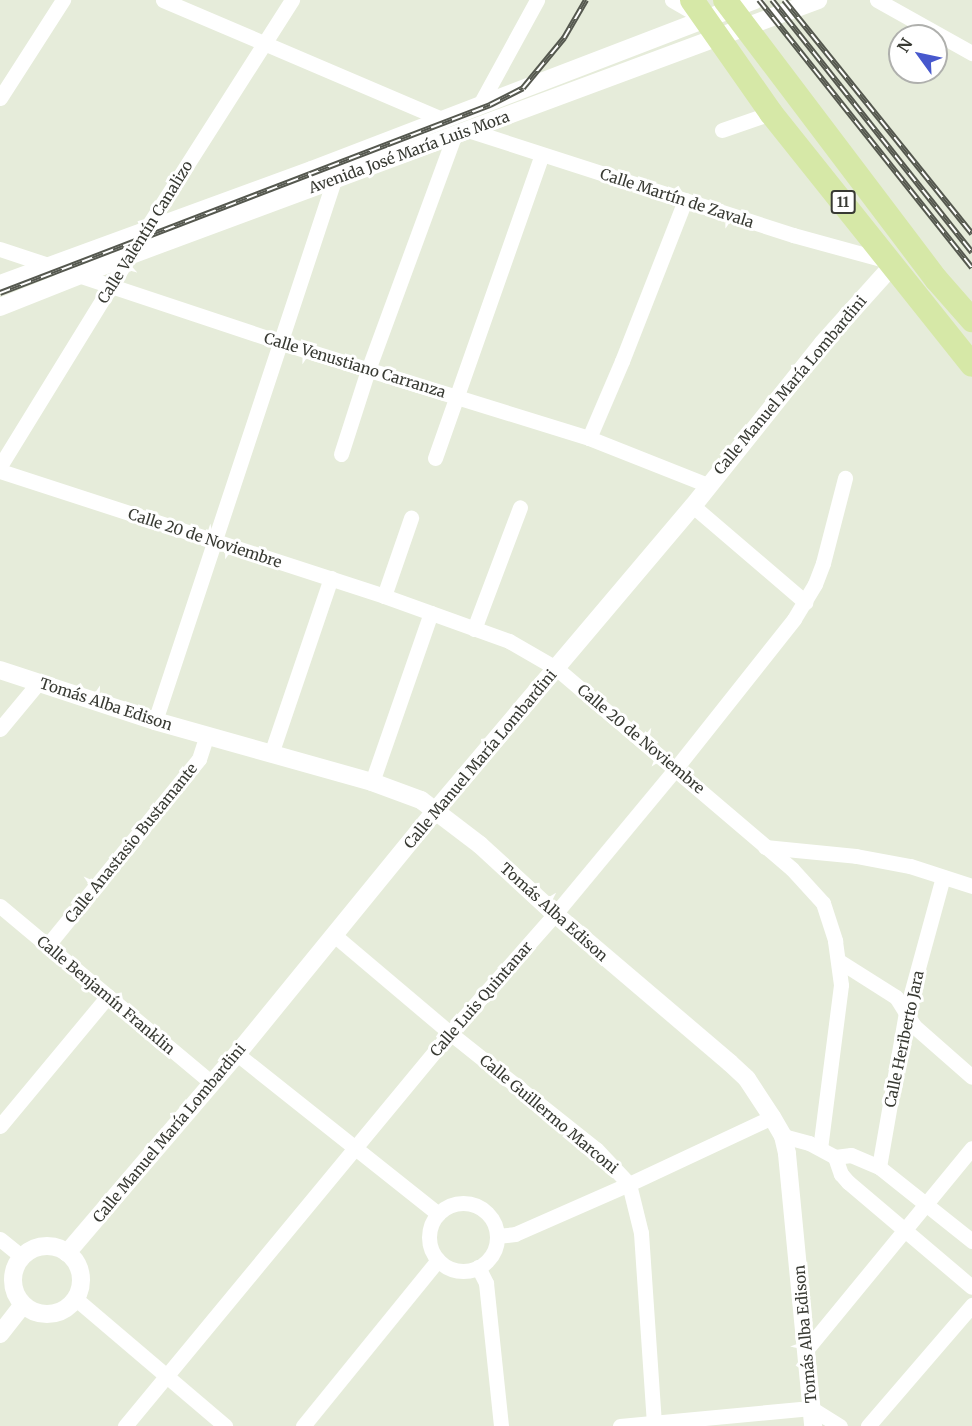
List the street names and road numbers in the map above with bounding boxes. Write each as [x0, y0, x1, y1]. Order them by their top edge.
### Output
street label: Avenida José María Luis Mora [306, 107, 512, 197]
street label: Calle Valentín Canalizo [94, 157, 196, 307]
street label: Calle Martín de Zavala [598, 165, 756, 231]
road number: 11 [830, 191, 856, 213]
street label: Calle Manuel María Lombardini [710, 292, 870, 478]
street label: Calle Venustiano Carranza [262, 329, 448, 401]
street label: Calle 20 de Noviembre [126, 505, 284, 571]
street label: Calle Manuel María Lombardini [400, 666, 560, 852]
street label: Tomás Alba Edison [37, 674, 175, 734]
street label: Calle 20 de Noviembre [574, 681, 708, 797]
street label: Calle Anastasio Bustamante [61, 760, 201, 926]
street label: Tomás Alba Edison [497, 859, 611, 965]
street label: Calle Benjamín Franklin [33, 932, 179, 1058]
street label: Calle Luis Quintanar [426, 938, 536, 1060]
street label: Calle Heriberto Jara [881, 969, 927, 1109]
street label: Calle Manuel María Lombardini [89, 1040, 249, 1226]
street label: Calle Guillermo Marconi [476, 1051, 622, 1177]
street label: Tomás Alba Edison [790, 1264, 820, 1404]

